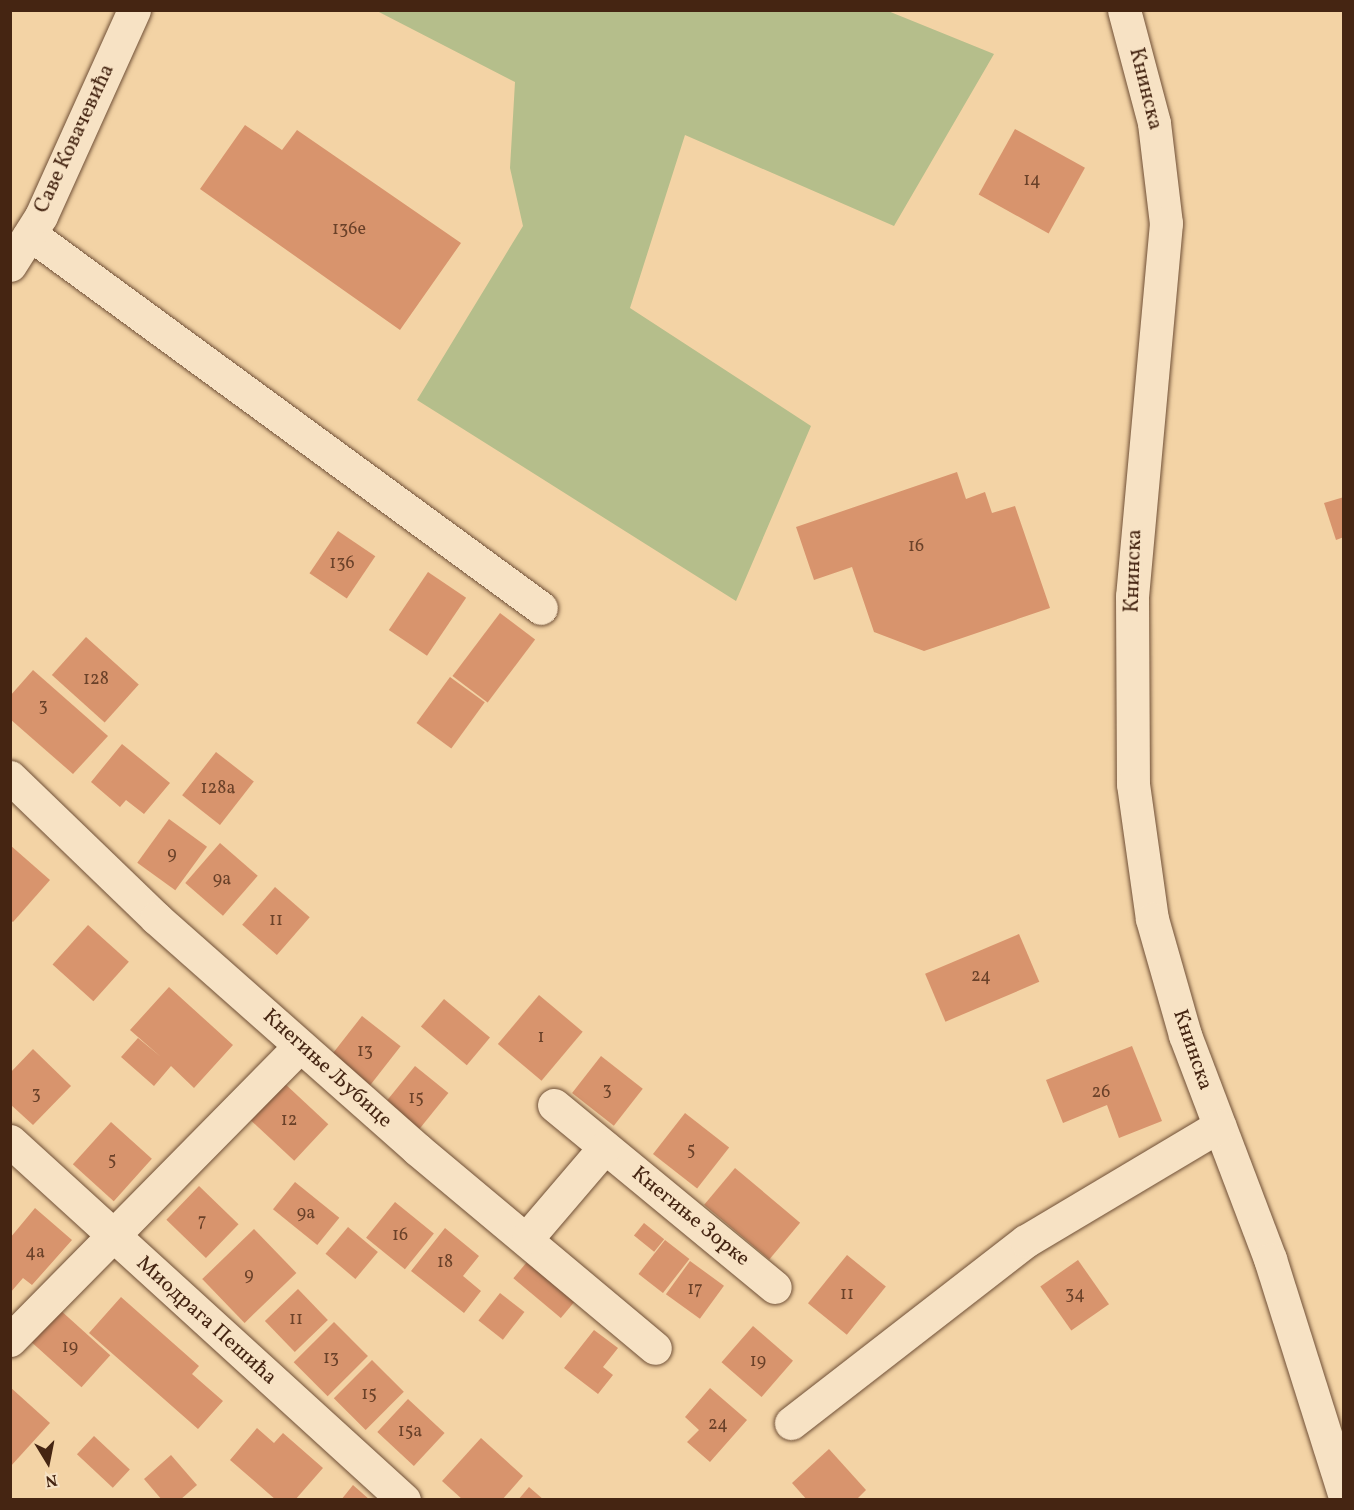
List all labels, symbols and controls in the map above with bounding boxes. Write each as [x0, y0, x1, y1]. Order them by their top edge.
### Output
street label: Книнска [1123, 45, 1167, 133]
street label: Саве Ковачевића [29, 61, 121, 217]
house number: 14 [1023, 170, 1041, 192]
house number: 136e [332, 219, 366, 241]
street label: Книнска [1120, 529, 1148, 613]
house number: 16 [908, 536, 924, 558]
house number: 136 [329, 553, 355, 575]
house number: 128 [83, 669, 109, 691]
house number: 3 [38, 696, 48, 718]
house number: 128a [201, 778, 235, 800]
house number: 9 [167, 844, 177, 866]
house number: 9a [213, 869, 231, 891]
house number: 11 [269, 910, 283, 932]
house number: 24 [971, 966, 991, 988]
street label: Кнегиње Љубице [257, 1004, 397, 1134]
street label: Книнска [1166, 1006, 1218, 1094]
house number: 1 [538, 1027, 544, 1049]
house number: 13 [357, 1041, 373, 1063]
house number: 3 [602, 1080, 612, 1102]
house number: 26 [1092, 1082, 1110, 1104]
house number: 3 [31, 1084, 41, 1106]
house number: 15 [408, 1088, 424, 1110]
house number: 12 [281, 1110, 297, 1132]
house number: 5 [687, 1140, 695, 1162]
house number: 5 [108, 1150, 116, 1172]
street label: Кнегиње Зорке [626, 1162, 754, 1272]
house number: 9a [297, 1203, 315, 1225]
house number: 7 [198, 1211, 206, 1233]
house number: 16 [392, 1225, 408, 1247]
house number: 4a [25, 1242, 45, 1264]
street label: Миодрага Пешића [131, 1251, 281, 1391]
house number: 18 [437, 1252, 453, 1274]
house number: 9 [244, 1265, 254, 1287]
house number: 17 [687, 1279, 703, 1301]
house number: 11 [840, 1284, 854, 1306]
house number: 34 [1065, 1284, 1085, 1306]
house number: 11 [289, 1309, 303, 1331]
house number: 19 [62, 1337, 78, 1359]
house number: 13 [323, 1348, 339, 1370]
house number: 19 [750, 1351, 766, 1373]
house number: 15 [361, 1384, 377, 1406]
house number: 24 [708, 1414, 728, 1436]
house number: 15a [398, 1421, 422, 1443]
north arrow [18, 1432, 78, 1492]
text: N [43, 1468, 59, 1492]

